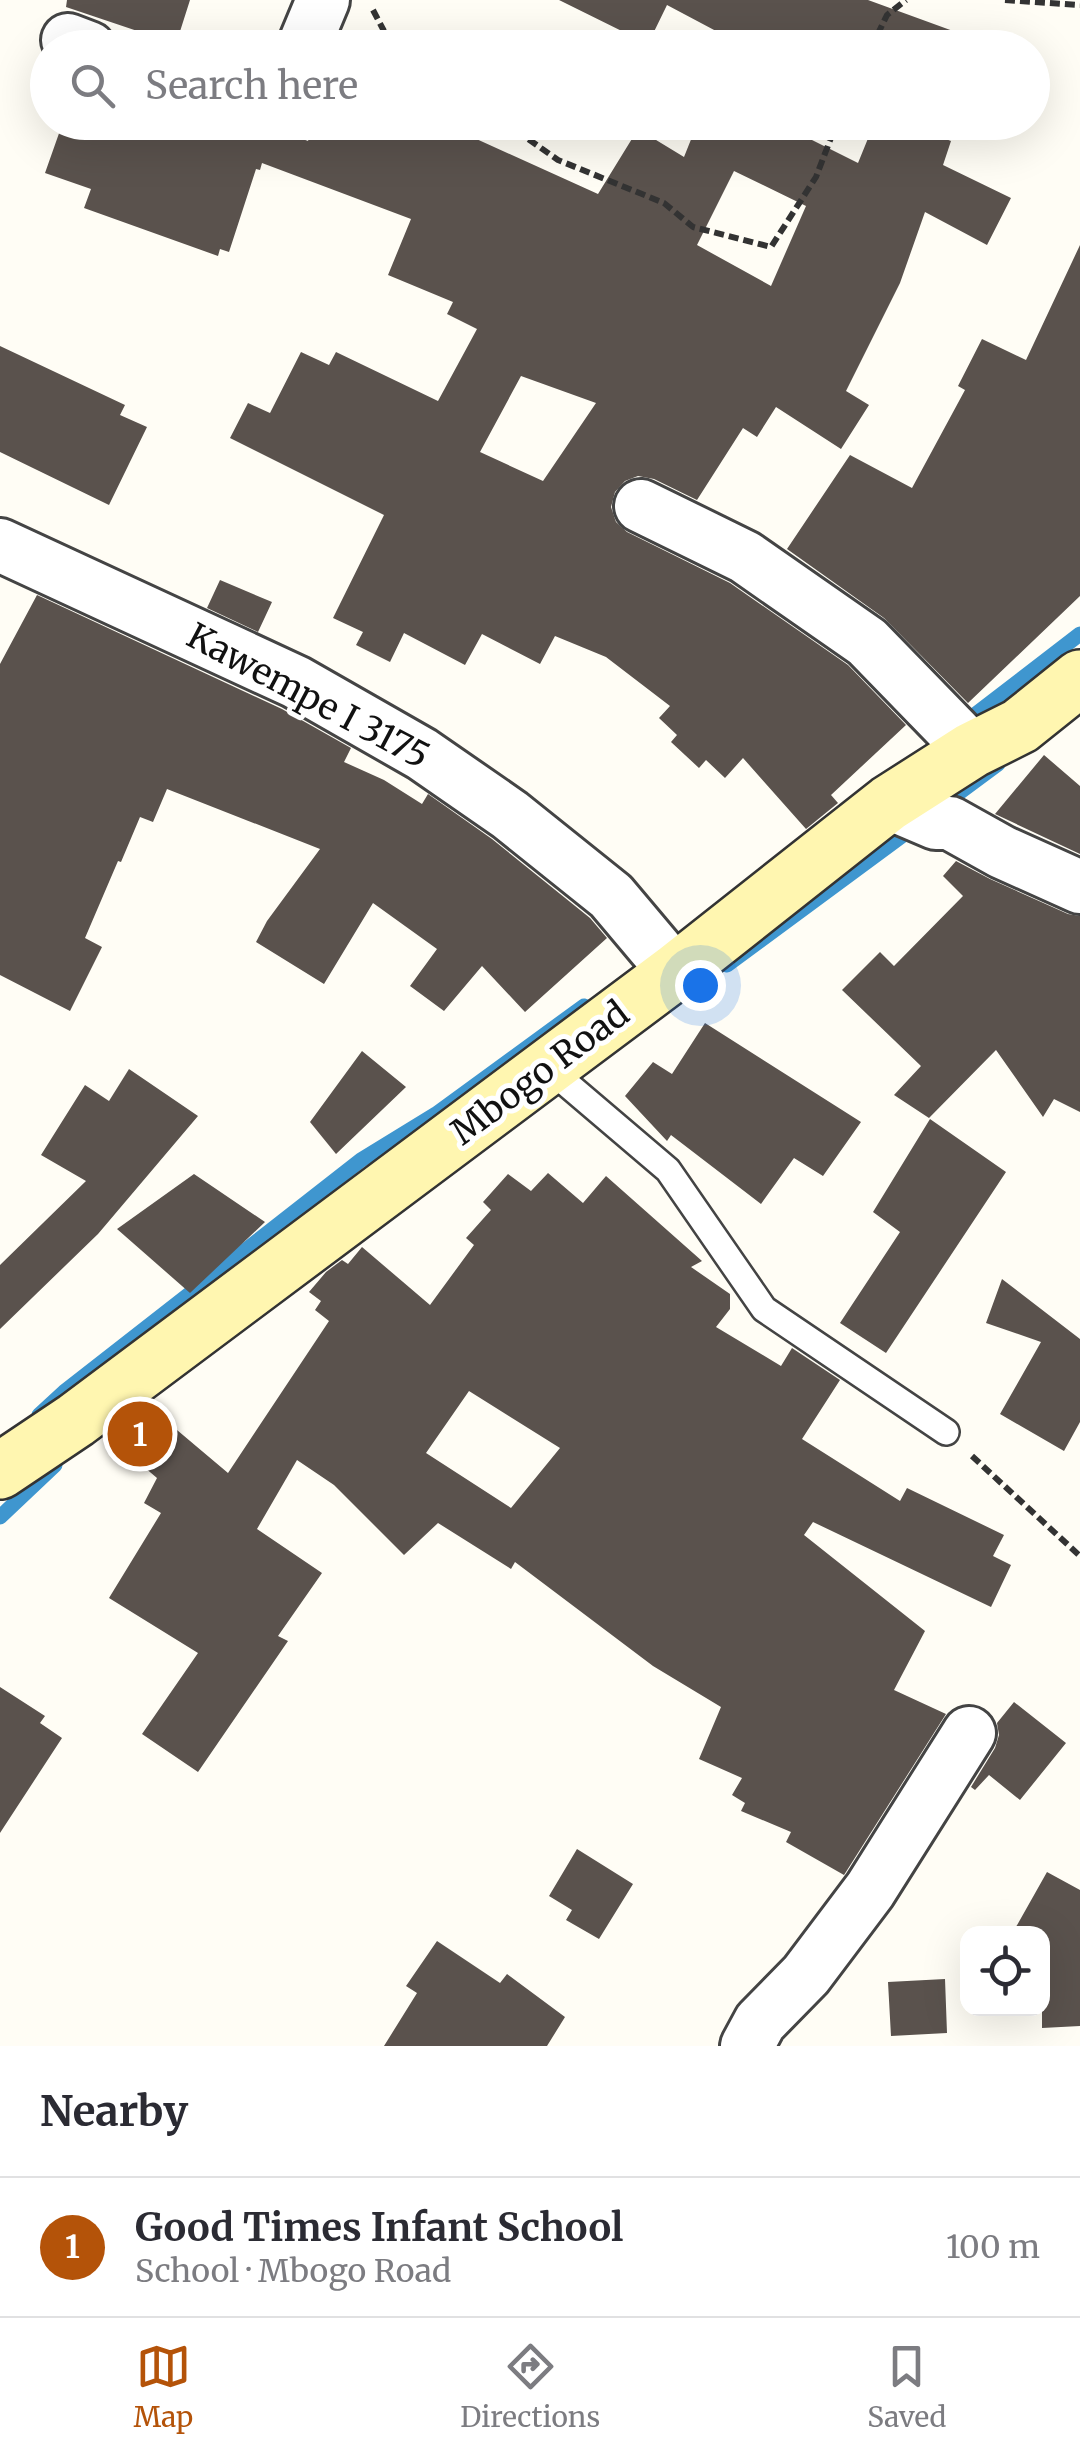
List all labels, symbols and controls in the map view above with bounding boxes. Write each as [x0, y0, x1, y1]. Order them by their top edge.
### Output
search box [30, 30, 1050, 140]
icon: search [65, 58, 120, 113]
text: Search here [145, 62, 358, 109]
street label: Kawempe I 3175 [180, 614, 436, 778]
your location [675, 960, 726, 1011]
street label: Mbogo Road [442, 992, 638, 1154]
pin: 1 [108, 1396, 172, 1472]
map controls [960, 1926, 1050, 2016]
button: locate [960, 1926, 1050, 2016]
text: Nearby [40, 2085, 188, 2137]
text: Good Times Infant School [135, 2204, 623, 2251]
text: 1 [65, 2227, 80, 2267]
text: 100 m [946, 2227, 1040, 2267]
text: School · Mbogo Road [135, 2251, 451, 2291]
tab: Map [133, 2339, 193, 2435]
tab: Directions [460, 2339, 600, 2435]
tab: Saved [867, 2339, 946, 2435]

